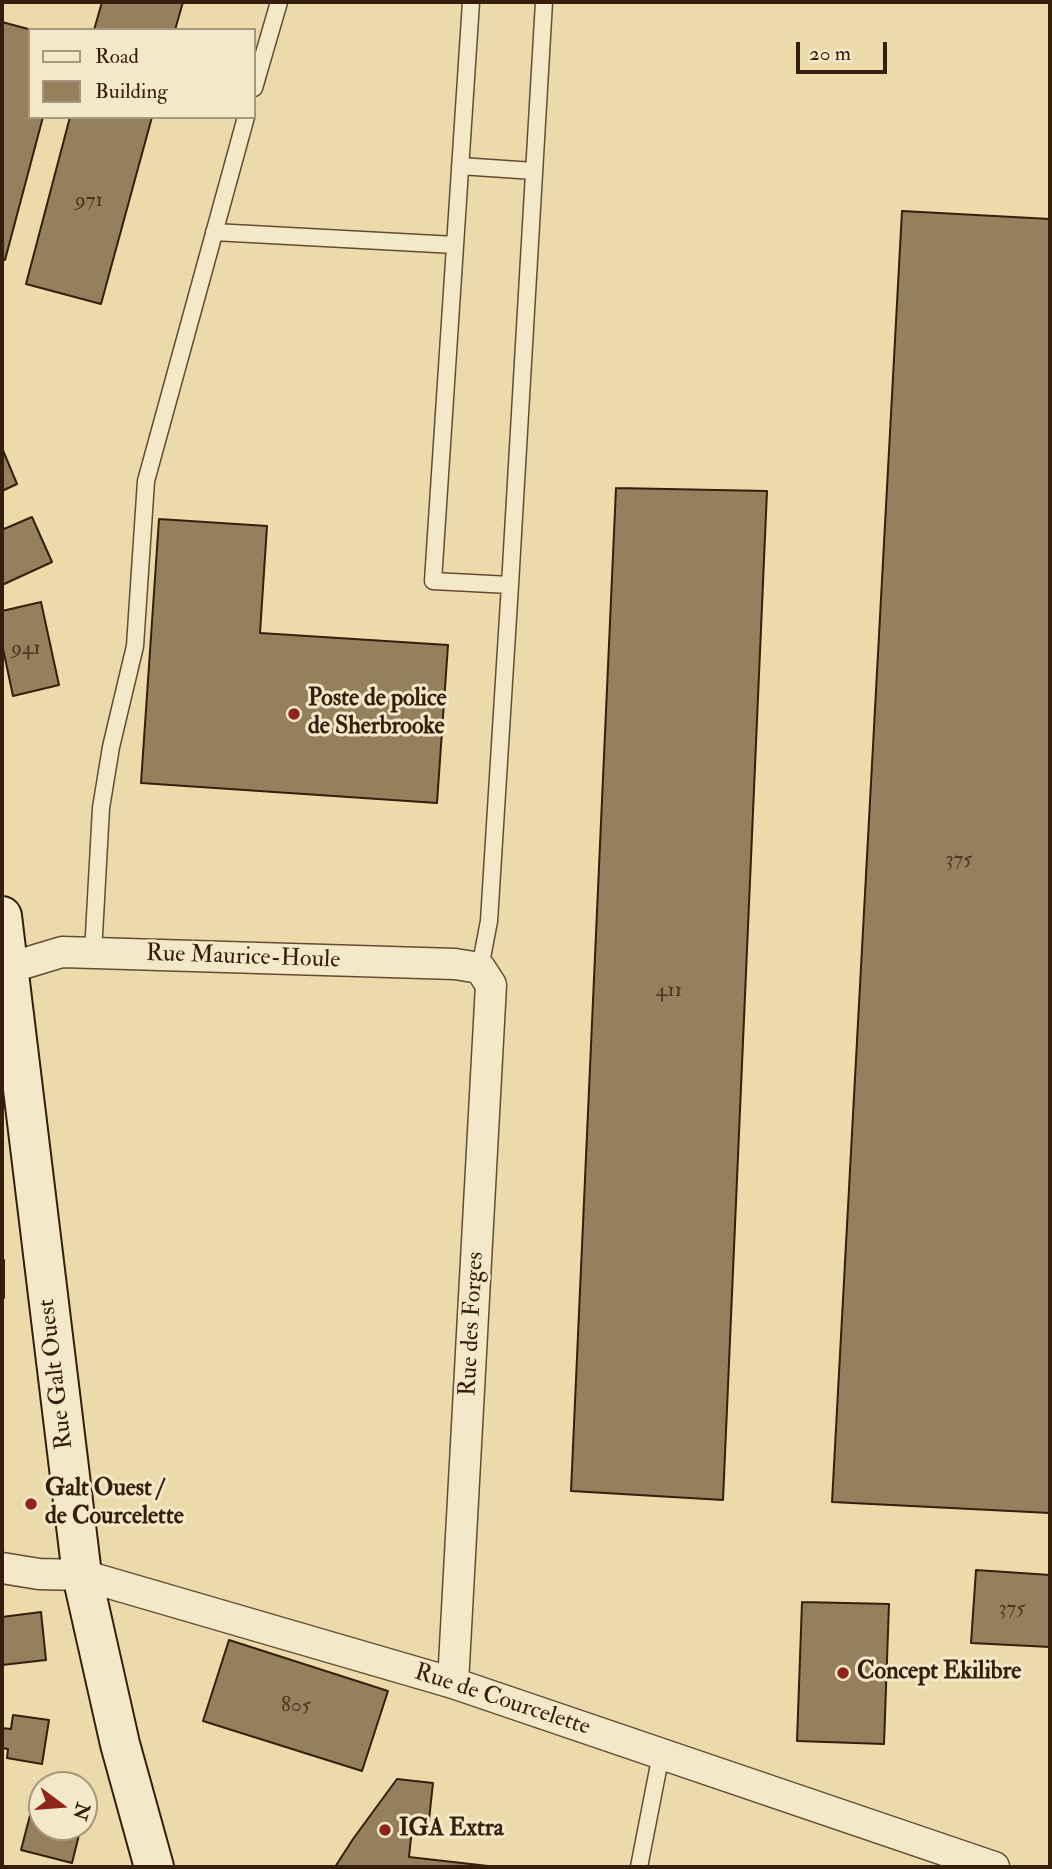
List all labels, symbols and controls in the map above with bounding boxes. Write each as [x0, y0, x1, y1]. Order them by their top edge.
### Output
legend [28, 28, 256, 119]
scale bar [800, 28, 891, 72]
text: 20 m [809, 40, 851, 67]
text: Road [95, 43, 139, 70]
text: Building [95, 78, 168, 105]
house number: 971 [75, 188, 103, 214]
house number: 941 [11, 636, 41, 662]
place label: Poste de police de Sherbrooke [308, 686, 447, 742]
marker: Poste de police de Sherbrooke [286, 706, 302, 722]
house number: 375 [946, 847, 972, 873]
street label: Rue Maurice-Houle [145, 940, 341, 976]
house number: 411 [656, 978, 682, 1004]
street label: Rue des Forges [455, 1251, 491, 1397]
street label: Rue Galt Ouest [33, 1297, 81, 1451]
place label: Galt Ouest / de Courcelette [45, 1476, 184, 1532]
marker: Galt Ouest / de Courcelette [23, 1496, 39, 1512]
house number: 375 [999, 1596, 1025, 1622]
street label: Rue de Courcelette [410, 1659, 594, 1743]
place label: Concept Ekilibre [857, 1659, 1021, 1687]
marker: Concept Ekilibre [835, 1665, 851, 1681]
house number: 805 [281, 1693, 311, 1719]
north arrow [28, 1771, 98, 1841]
text: N [67, 1800, 95, 1823]
place label: IGA Extra [399, 1816, 504, 1844]
marker: IGA Extra [377, 1822, 393, 1838]

